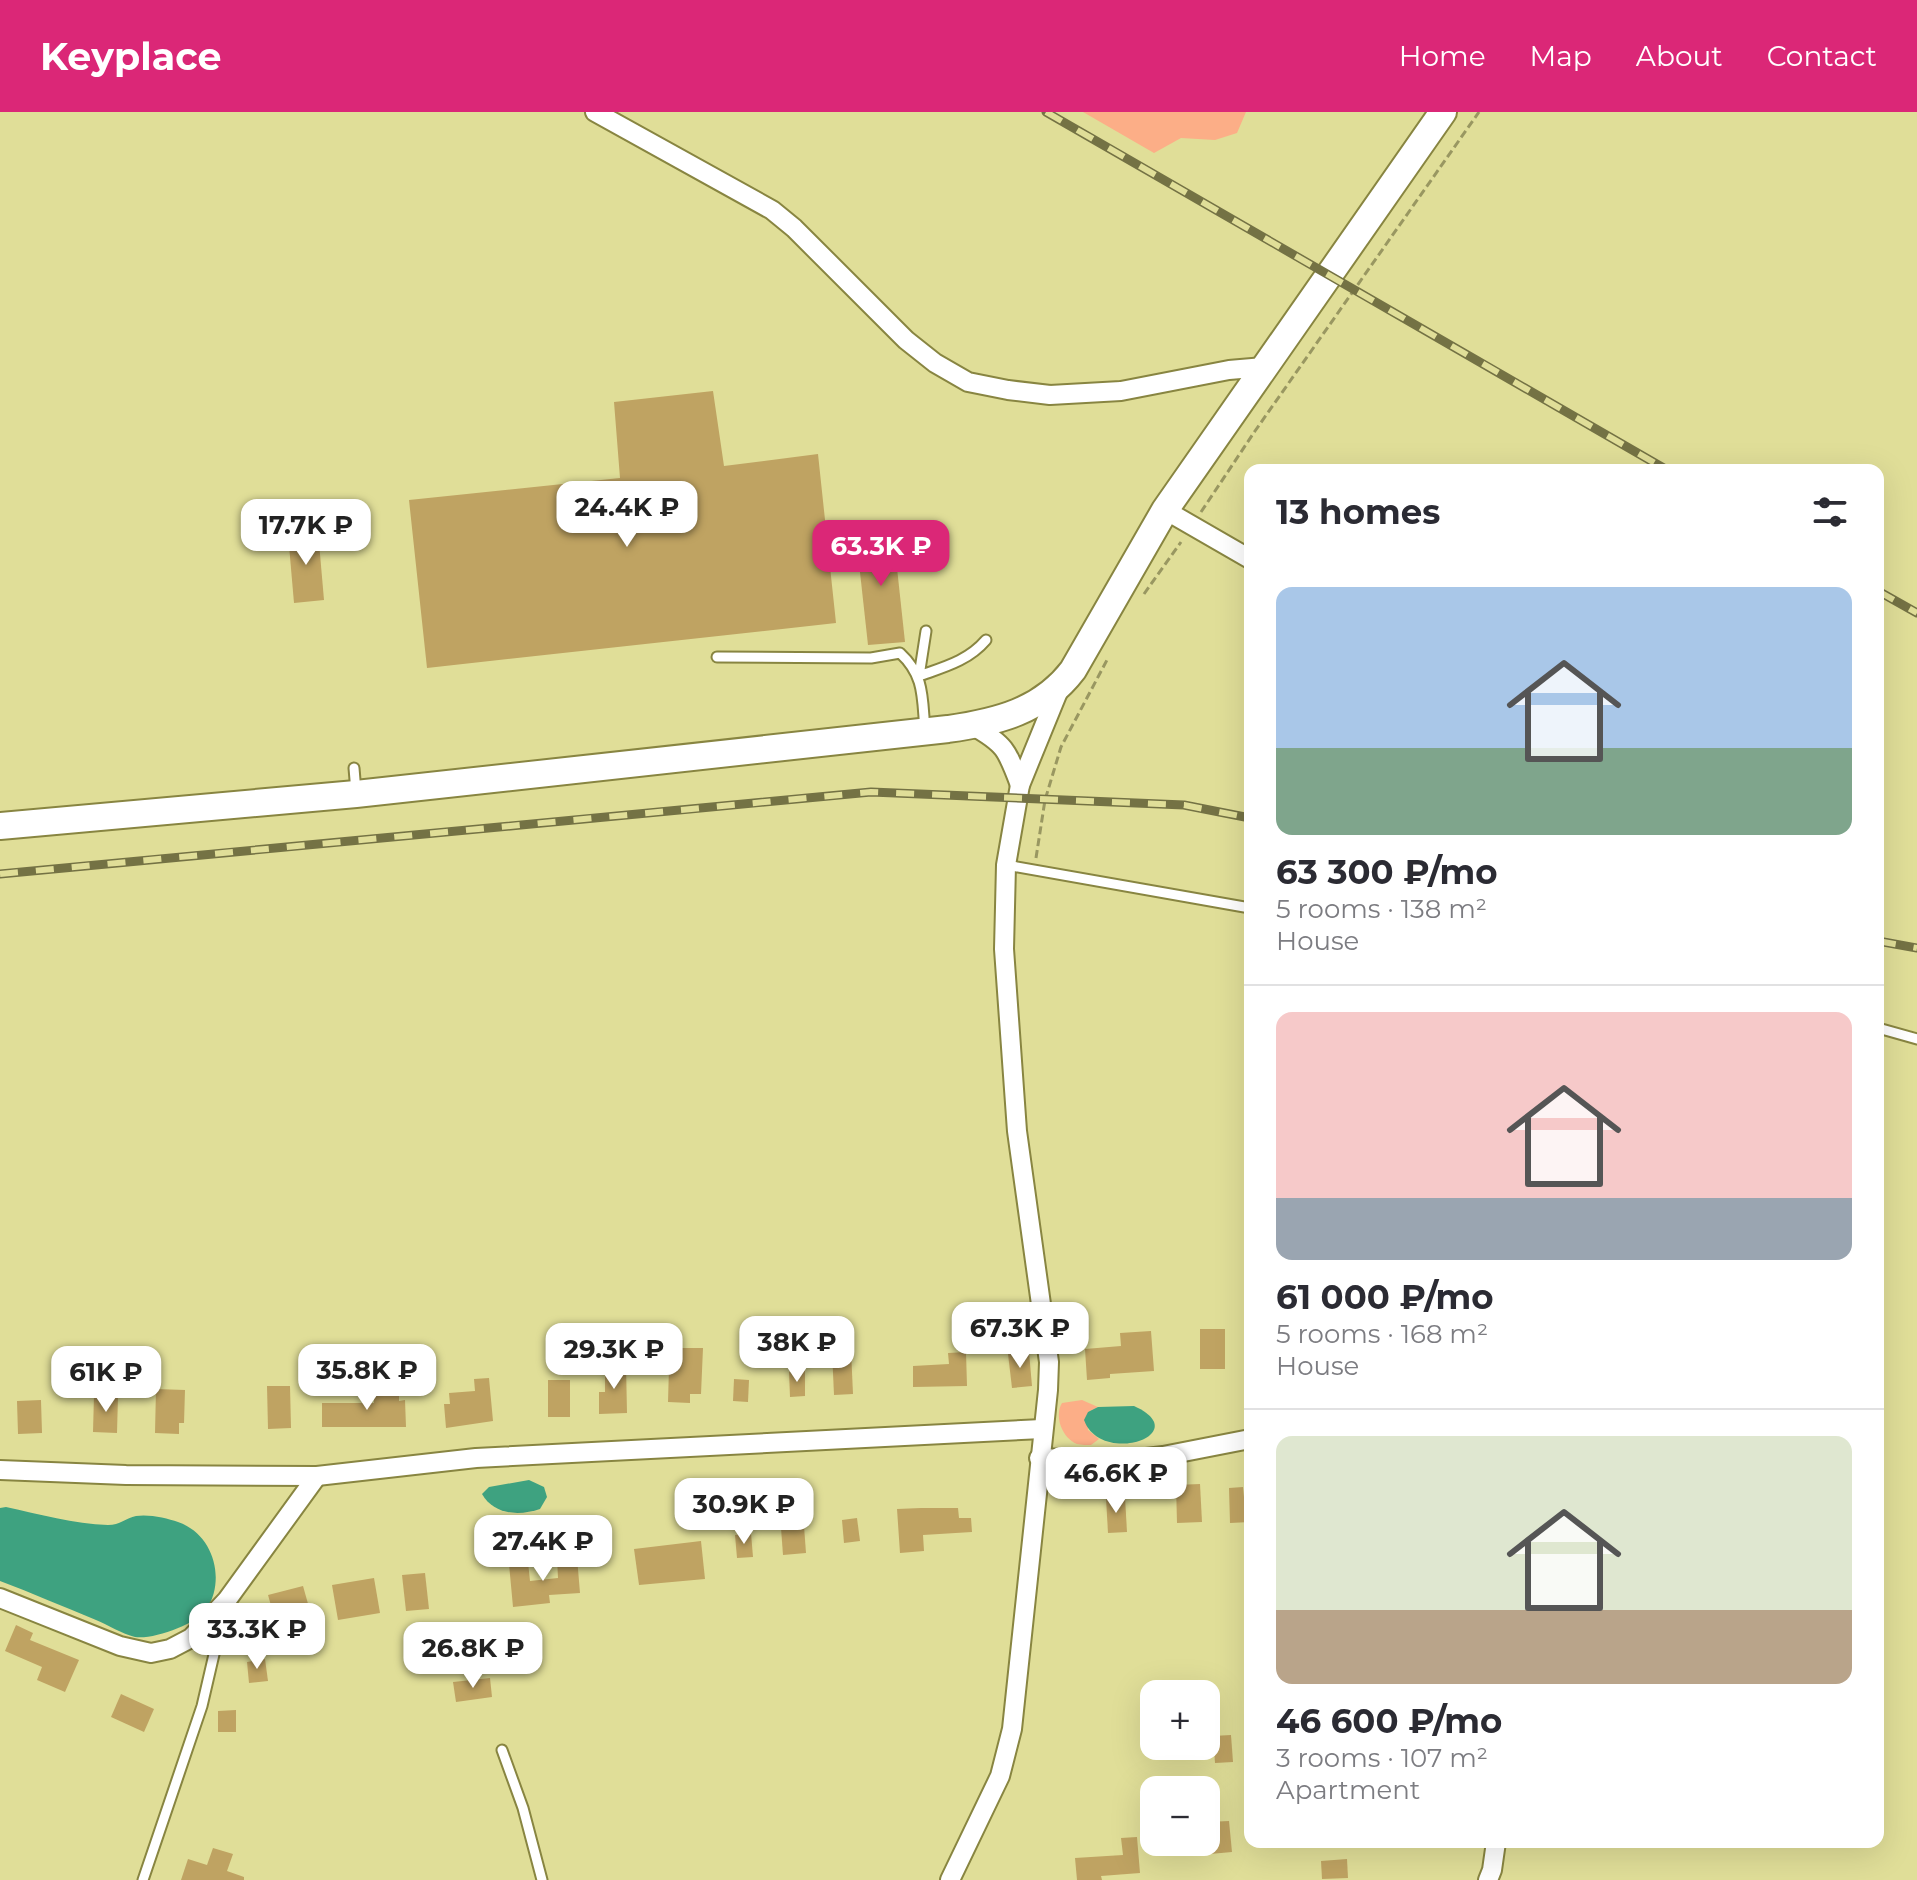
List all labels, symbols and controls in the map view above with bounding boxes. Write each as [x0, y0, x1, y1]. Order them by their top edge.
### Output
text: Keyplace [40, 33, 221, 80]
text: Home [1399, 39, 1486, 73]
text: Map [1530, 39, 1592, 73]
text: About [1636, 39, 1723, 73]
text: Contact [1767, 39, 1877, 73]
pin: 24.4K ₽ [553, 481, 701, 549]
icon: filters [1808, 490, 1852, 534]
text: 24.4K ₽ [574, 491, 680, 523]
text: 13 homes [1276, 491, 1440, 533]
pin: 17.7K ₽ [232, 499, 380, 567]
text: 17.7K ₽ [259, 509, 353, 541]
pin: 63.3K ₽ [807, 520, 955, 588]
text: 63.3K ₽ [830, 530, 932, 562]
icon: home [1492, 639, 1636, 783]
text: 63 300 ₽/mo [1276, 851, 1497, 893]
text: 5 rooms · 138 m² [1276, 893, 1487, 925]
text: House [1276, 925, 1359, 957]
icon: home [1492, 1064, 1636, 1208]
text: 61 000 ₽/mo [1276, 1276, 1494, 1318]
pin: 67.3K ₽ [946, 1302, 1094, 1370]
text: 67.3K ₽ [970, 1312, 1070, 1344]
pin: 38K ₽ [741, 1316, 853, 1384]
text: 5 rooms · 168 m² [1276, 1318, 1488, 1350]
pin: 29.3K ₽ [540, 1323, 688, 1391]
text: 38K ₽ [757, 1326, 837, 1358]
text: 29.3K ₽ [564, 1333, 664, 1365]
pin: 35.8K ₽ [293, 1344, 441, 1412]
pin: 61K ₽ [50, 1346, 162, 1414]
text: House [1276, 1350, 1359, 1382]
text: 35.8K ₽ [316, 1354, 418, 1386]
text: 61K ₽ [69, 1356, 143, 1388]
pin: 46.6K ₽ [1042, 1447, 1190, 1515]
text: 46.6K ₽ [1064, 1457, 1168, 1489]
pin: 30.9K ₽ [670, 1478, 818, 1546]
text: 30.9K ₽ [693, 1488, 795, 1520]
icon: home [1492, 1488, 1636, 1632]
pin: 27.4K ₽ [469, 1515, 617, 1583]
text: 27.4K ₽ [492, 1525, 594, 1557]
pin: 33.3K ₽ [183, 1603, 331, 1671]
text: 33.3K ₽ [207, 1613, 307, 1645]
pin: 26.8K ₽ [399, 1622, 547, 1690]
text: 26.8K ₽ [421, 1632, 525, 1664]
map controls [1140, 1680, 1220, 1856]
button: + [1140, 1680, 1220, 1760]
text: 46 600 ₽/mo [1276, 1700, 1502, 1742]
text: 3 rooms · 107 m² [1276, 1742, 1488, 1774]
text: Apartment [1276, 1774, 1420, 1806]
button: − [1140, 1776, 1220, 1856]

